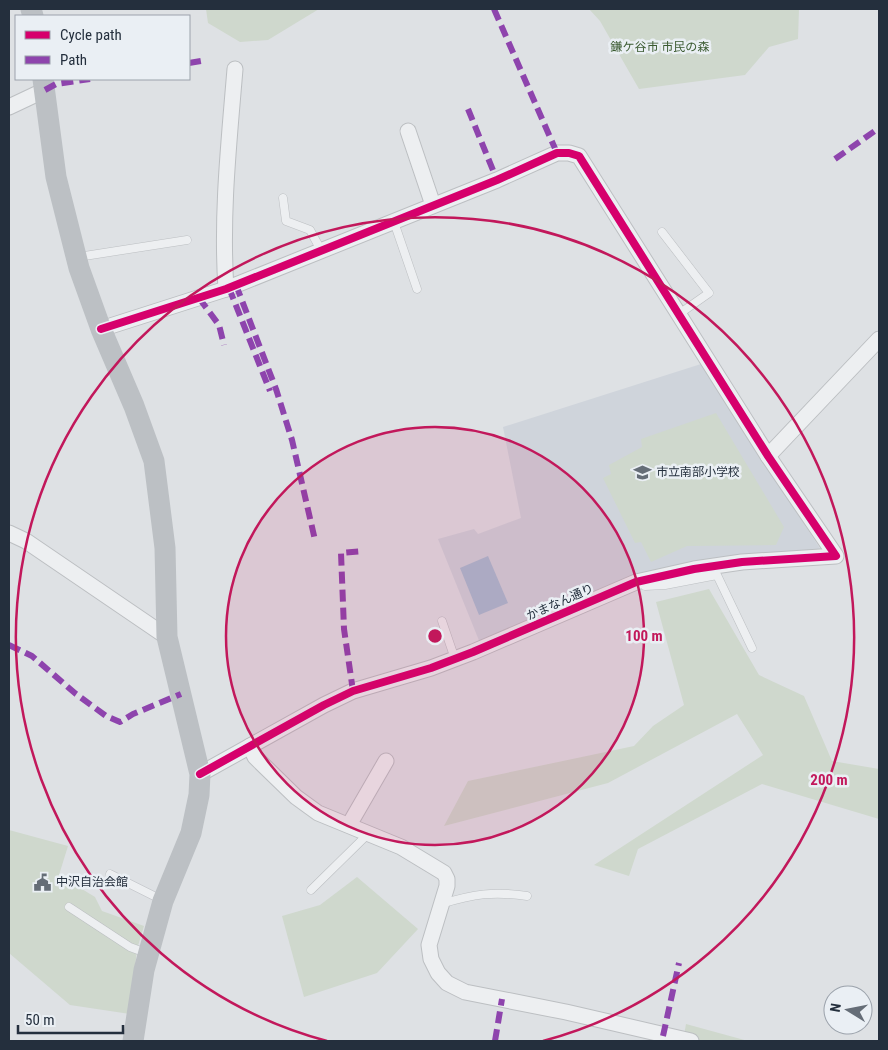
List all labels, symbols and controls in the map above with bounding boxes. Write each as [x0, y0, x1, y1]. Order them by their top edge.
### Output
legend [15, 15, 190, 80]
text: Cycle path [60, 26, 122, 44]
park label: 鎌ケ谷市 市民の森 [611, 40, 709, 54]
text: Path [60, 51, 87, 69]
school or university icon: 市立南部小学校 [632, 462, 652, 482]
place label: 市立南部小学校 [656, 465, 740, 479]
street label: かまなん通り [524, 581, 596, 623]
centre of rings [426, 627, 444, 645]
text: 100 m [625, 627, 663, 645]
text: 200 m [810, 771, 848, 789]
public building icon: 中沢自治会館 [32, 872, 52, 892]
place label: 中沢自治会館 [56, 875, 128, 889]
north arrow [823, 985, 873, 1035]
scale bar [18, 1002, 122, 1034]
text: N [827, 1002, 844, 1013]
text: 50 m [25, 1011, 55, 1029]

